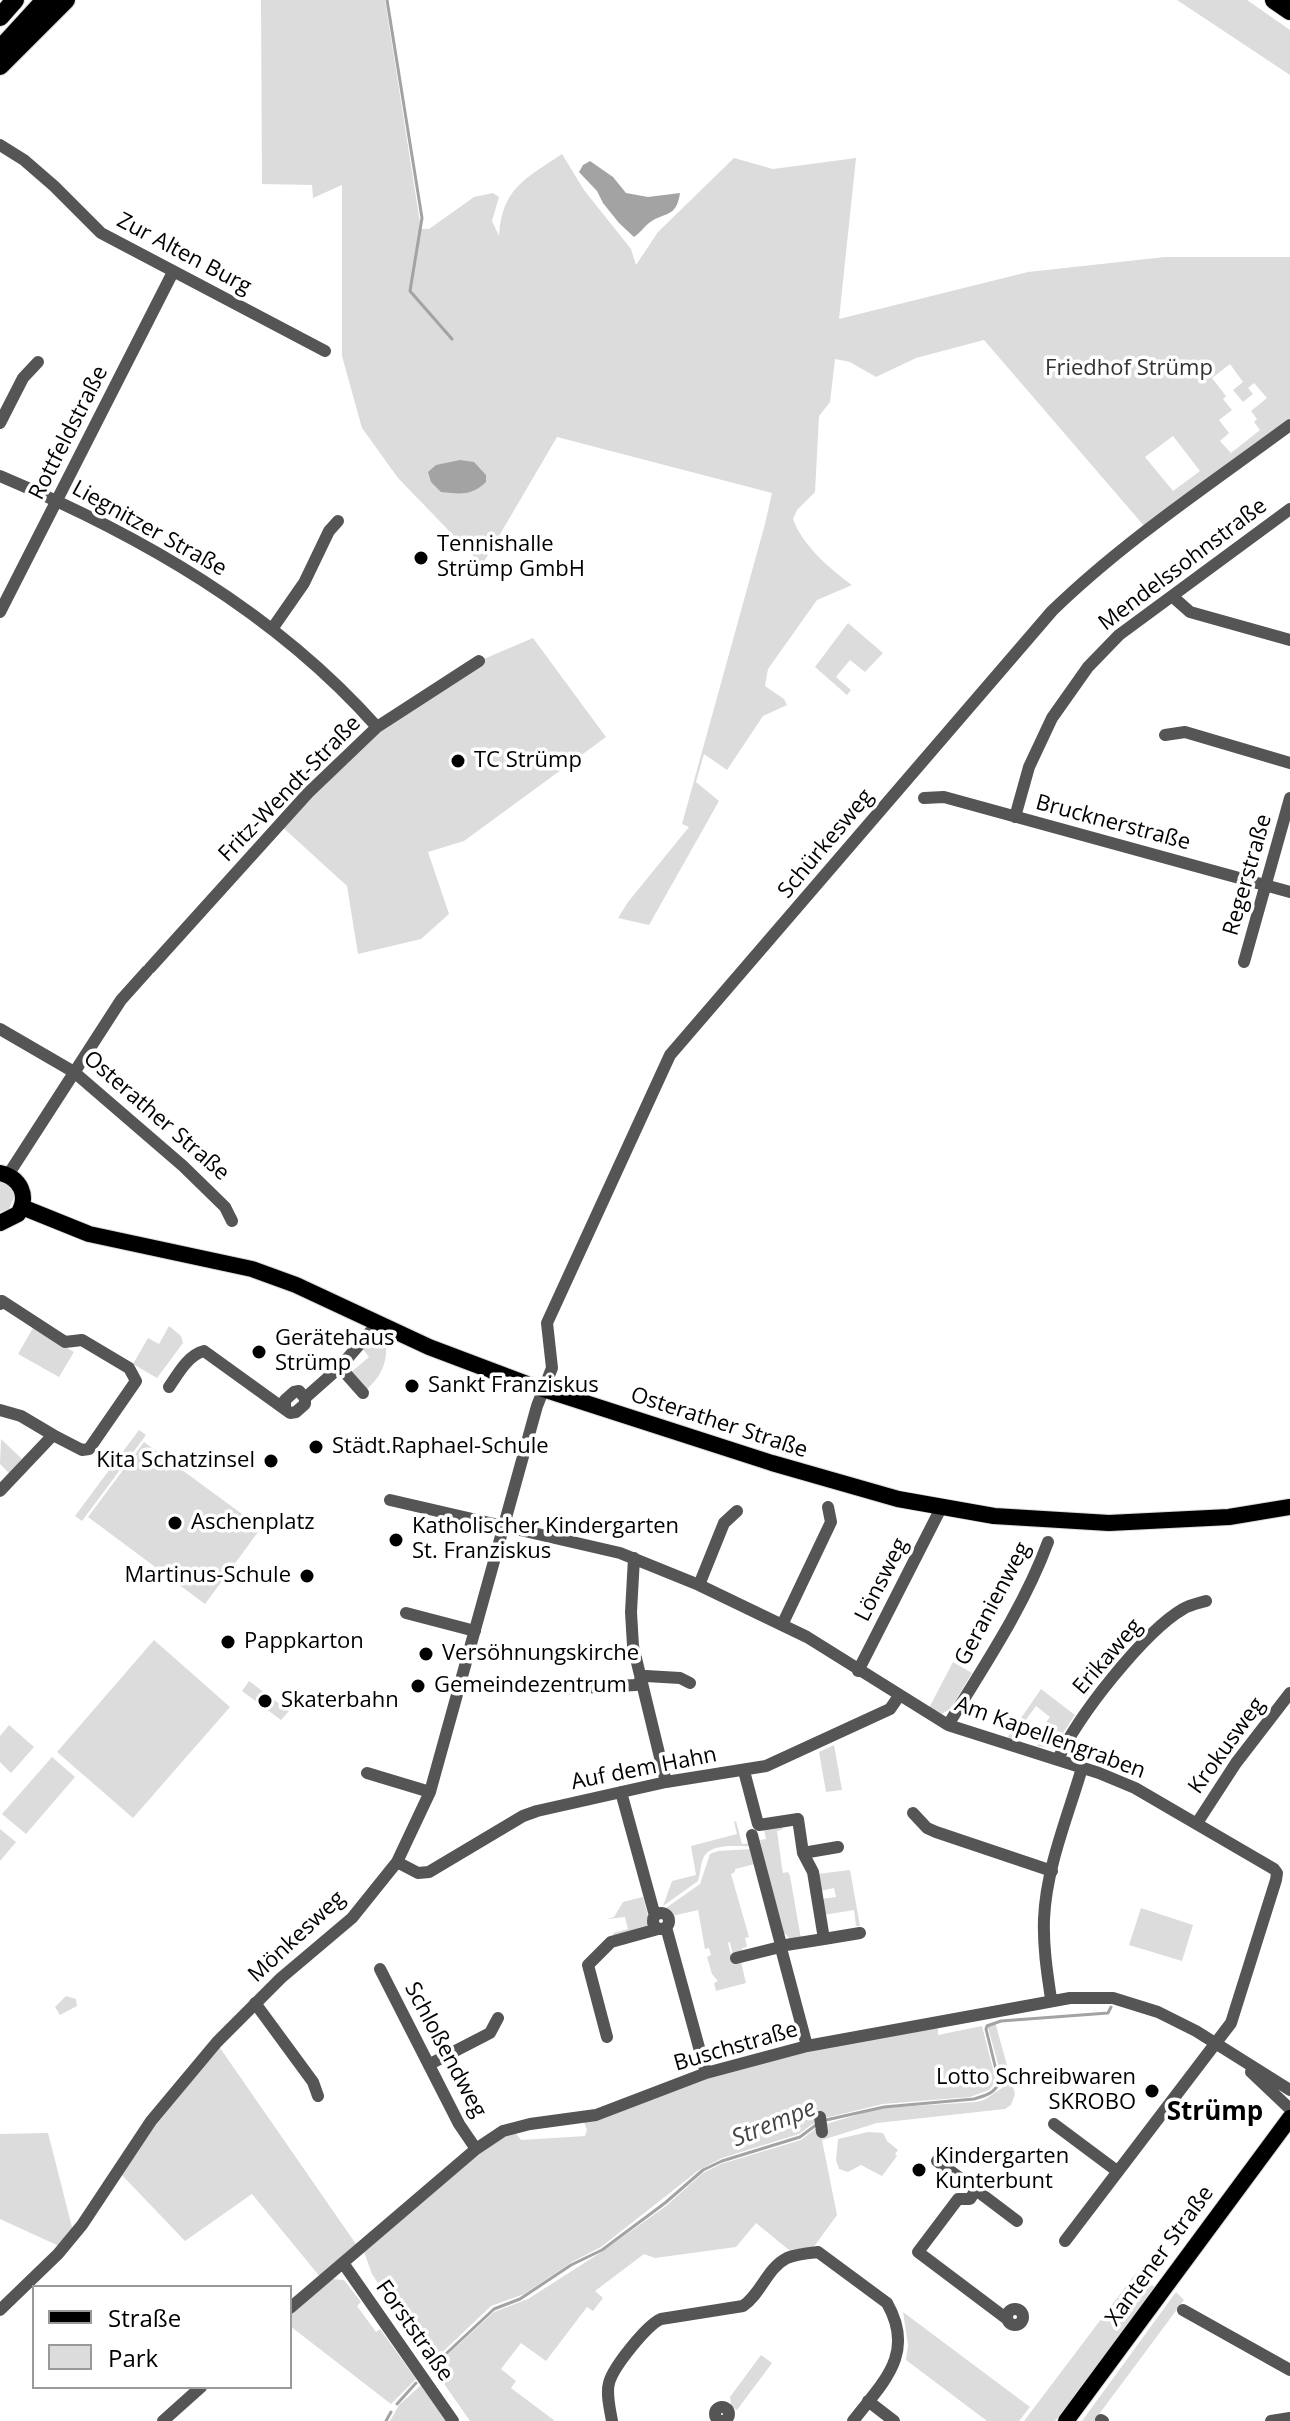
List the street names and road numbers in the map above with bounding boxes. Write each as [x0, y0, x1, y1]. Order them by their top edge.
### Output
street label: Zur Alten Burg [112, 208, 256, 300]
street label: Rottfeldstraße [24, 362, 114, 504]
street label: Liegnitzer Straße [67, 476, 231, 582]
street label: Mendelssohnstraße [1094, 493, 1272, 637]
street label: Fritz-Wendt-Straße [214, 710, 366, 868]
street label: Schürkesweg [773, 784, 879, 904]
street label: Brucknerstraße [1033, 790, 1193, 856]
street label: Regerstraße [1218, 811, 1278, 939]
street label: Osterather Straße [78, 1045, 234, 1187]
street label: Osterather Straße [627, 1382, 811, 1464]
street label: Lönsweg [850, 1534, 914, 1626]
street label: Geranienweg [949, 1538, 1037, 1670]
street label: Erikaweg [1068, 1614, 1148, 1700]
street label: Am Kapellengraben [951, 1691, 1149, 1785]
street label: Krokusweg [1183, 1693, 1271, 1799]
street label: Auf dem Hahn [569, 1742, 719, 1796]
street label: Mönkesweg [243, 1886, 351, 1988]
street label: Schloßendweg [398, 1978, 492, 2122]
street label: Buschstraße [671, 2017, 801, 2077]
street label: Xantener Straße [1100, 2181, 1220, 2331]
street label: Forststraße [369, 2275, 459, 2387]

